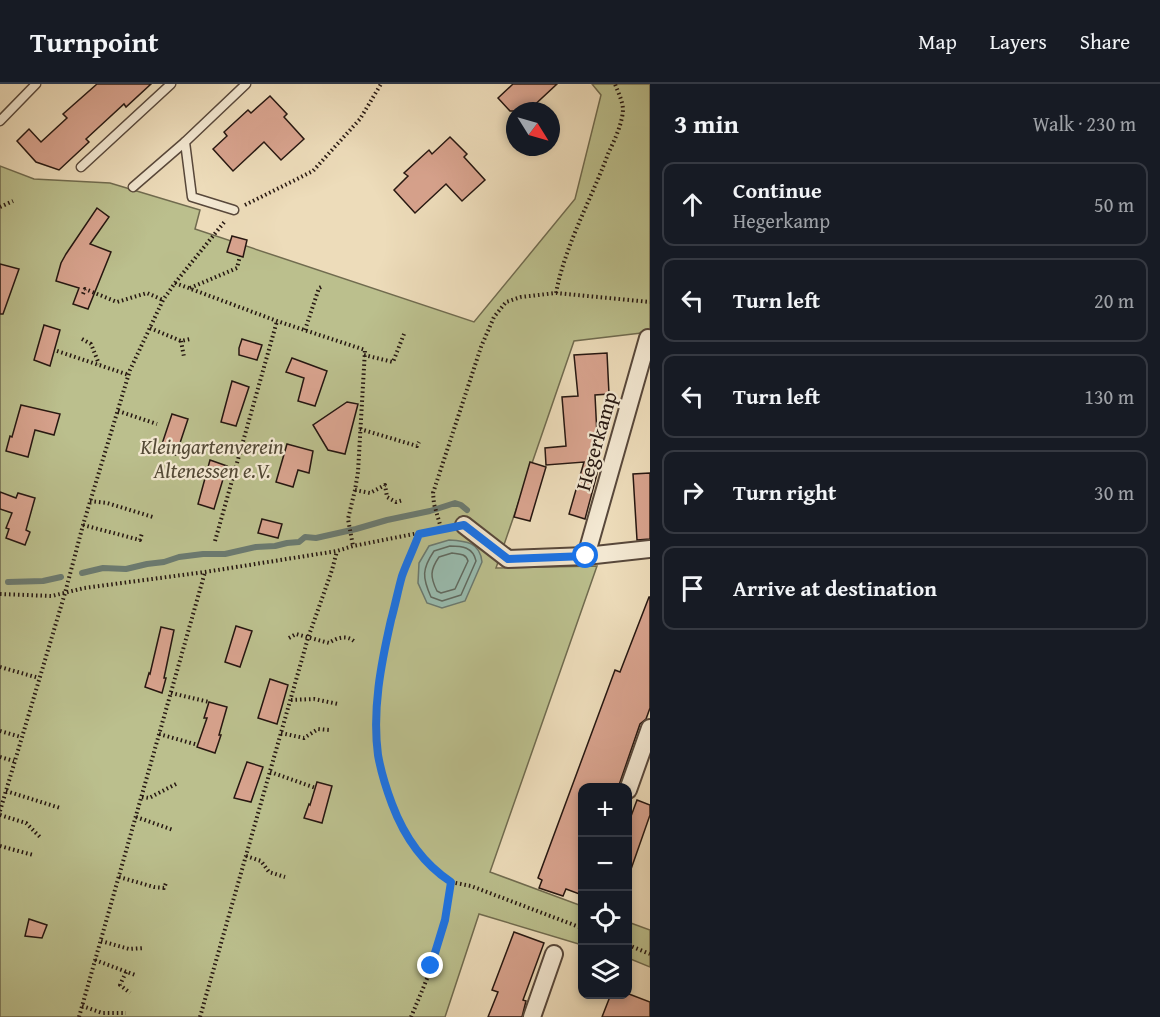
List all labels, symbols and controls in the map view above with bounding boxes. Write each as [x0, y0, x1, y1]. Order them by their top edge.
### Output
text: Turnpoint [30, 21, 159, 62]
text: Map [918, 26, 957, 57]
text: Layers [990, 26, 1047, 57]
text: Share [1080, 26, 1130, 57]
north arrow [506, 102, 560, 156]
text: 3 min [674, 104, 739, 143]
text: Walk · 230 m [1033, 109, 1136, 138]
text: Continue [733, 174, 822, 206]
icon: ahead [676, 188, 709, 221]
text: 50 m [1094, 190, 1134, 219]
text: Hegerkamp [733, 206, 830, 235]
icon: left [676, 284, 709, 317]
text: Turn left [733, 284, 820, 316]
text: 20 m [1094, 286, 1134, 315]
icon: left [676, 380, 709, 413]
text: Turn left [733, 380, 820, 412]
text: 130 m [1084, 382, 1134, 411]
street label: Hegerkamp [567, 388, 625, 494]
park label: Kleingartenverein Altenessen e.V. [139, 431, 284, 486]
icon: right [676, 476, 709, 509]
text: Turn right [733, 476, 836, 508]
text: 30 m [1094, 478, 1134, 507]
route start [572, 542, 598, 568]
icon: arrive [676, 572, 709, 605]
text: Arrive at destination [733, 572, 937, 604]
map controls [578, 783, 632, 999]
button: + [578, 783, 632, 837]
button: − [578, 837, 632, 891]
button: locate [578, 891, 632, 945]
button: layers [578, 945, 632, 999]
route end [417, 952, 443, 978]

